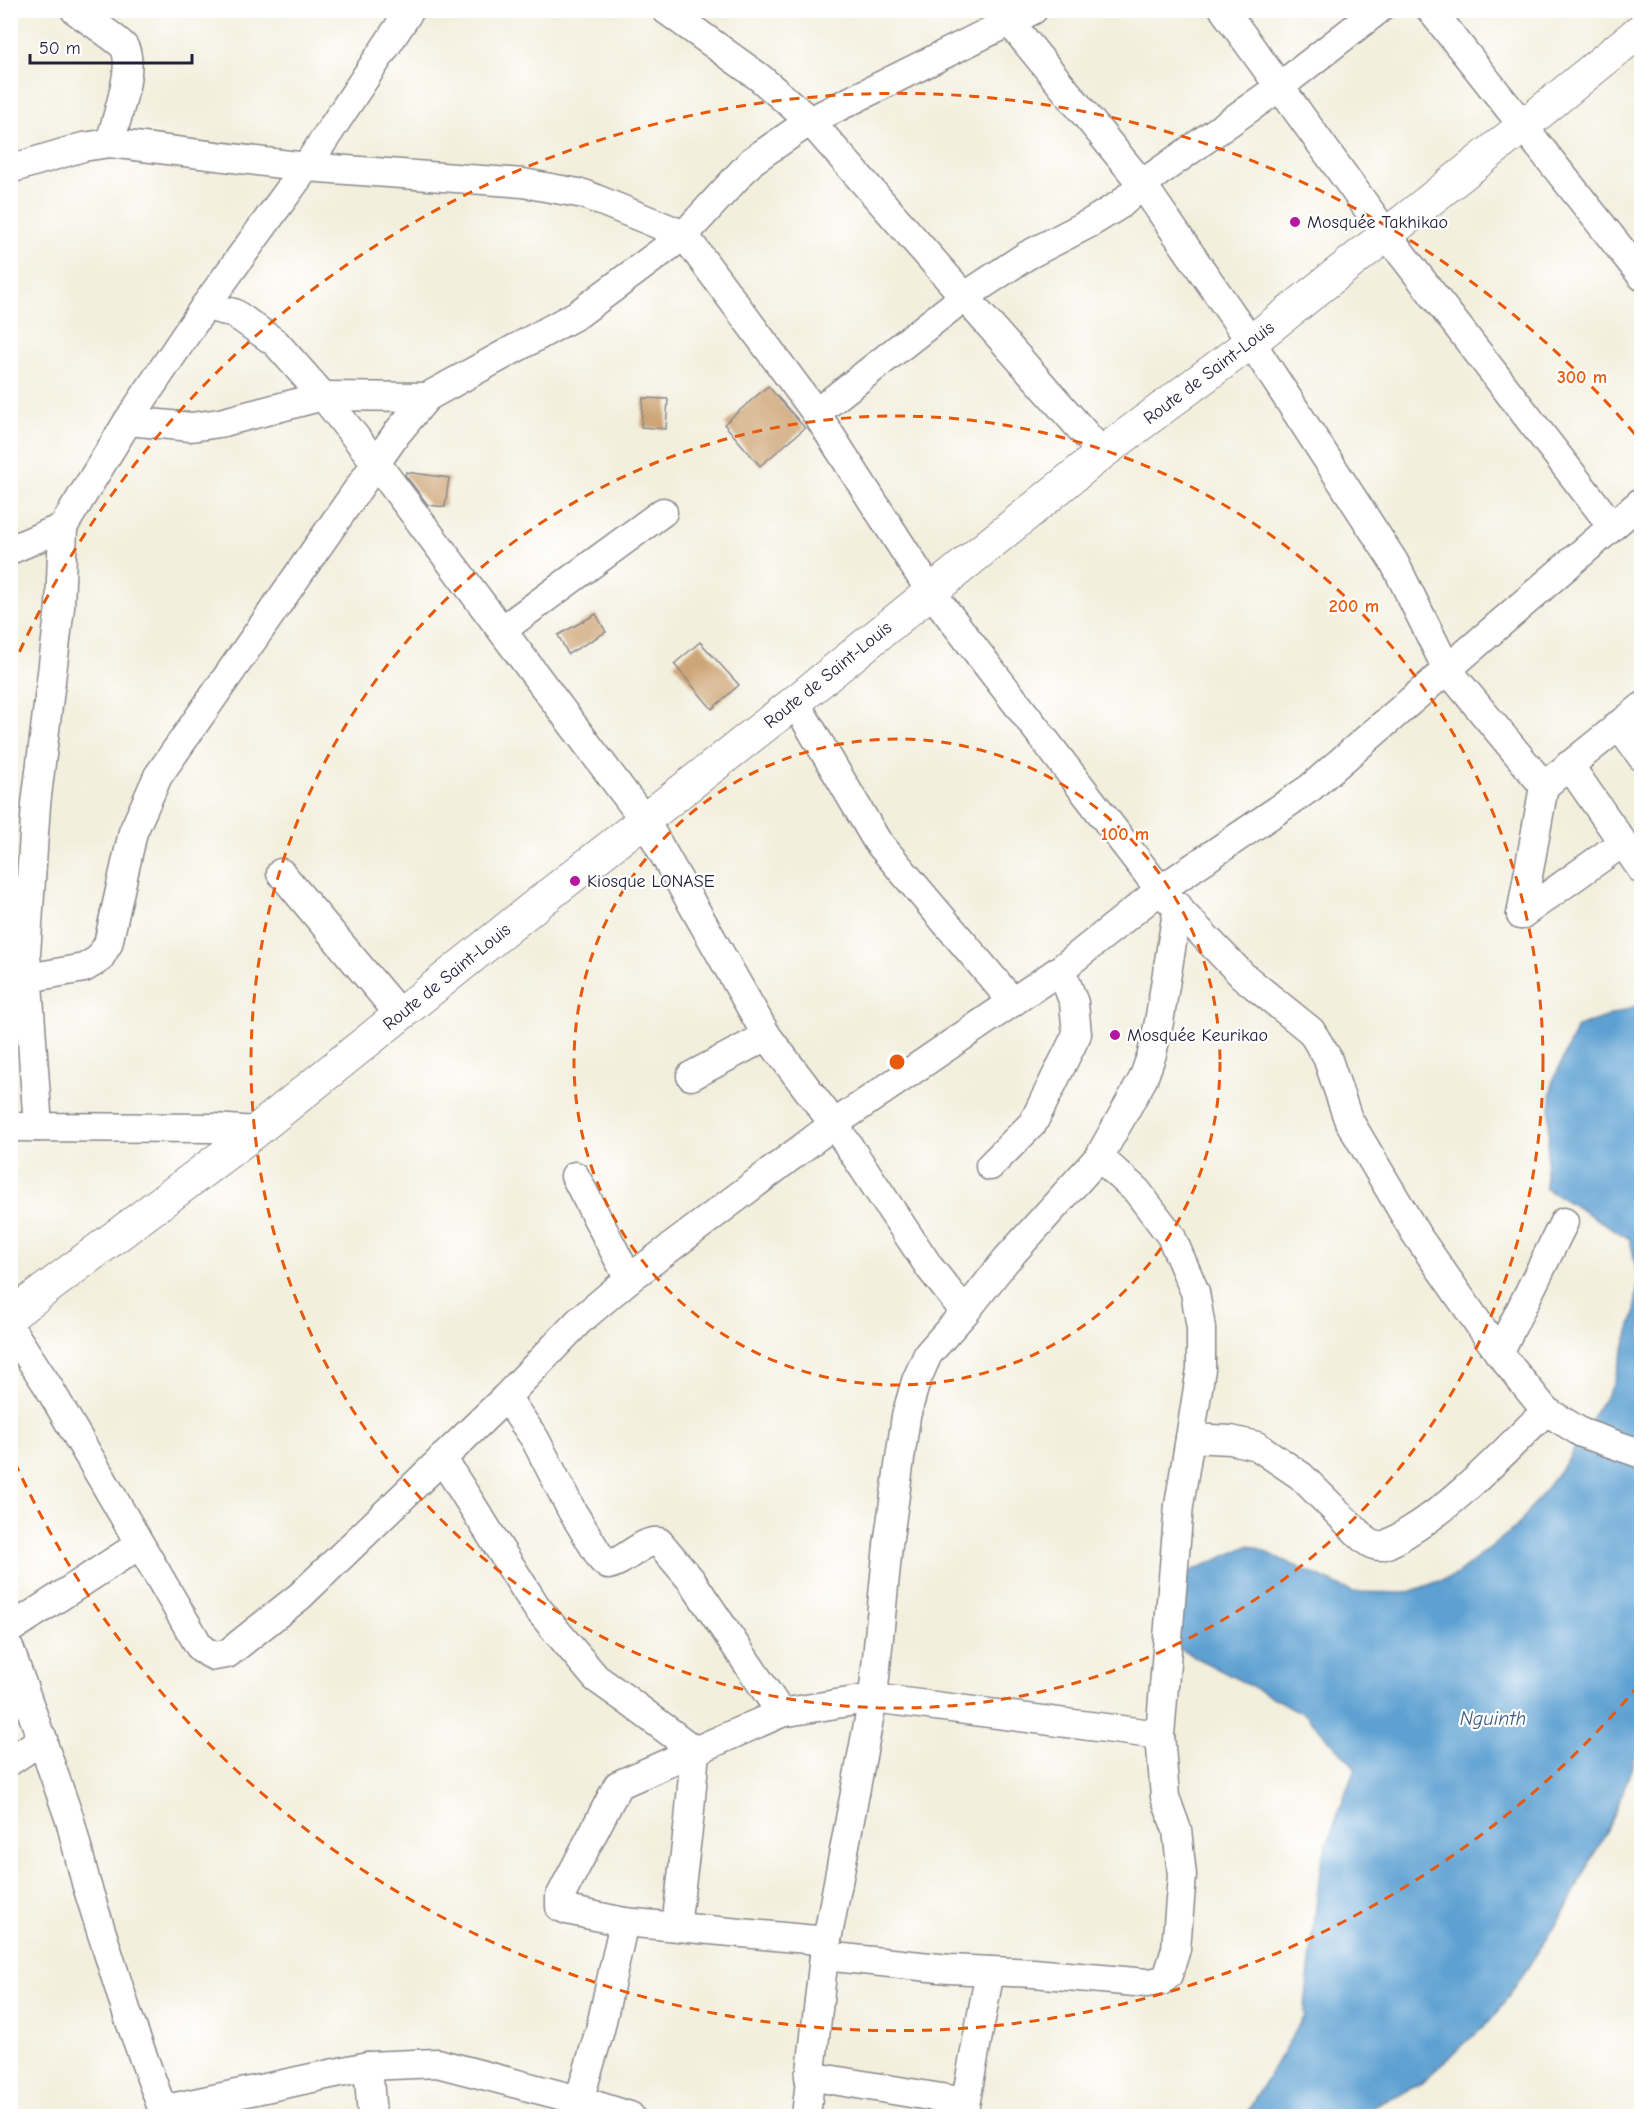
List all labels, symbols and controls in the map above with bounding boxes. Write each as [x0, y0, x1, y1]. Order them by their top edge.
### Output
scale bar [30, 27, 192, 65]
text: 50 m [39, 38, 81, 59]
place label: Mosquée Takhikao [1307, 212, 1448, 233]
marker: Mosquée Takhikao [1288, 215, 1302, 229]
street label: Route de Saint-Louis [1140, 317, 1278, 429]
text: 300 m [1557, 367, 1607, 388]
text: 200 m [1329, 596, 1379, 617]
street label: Route de Saint-Louis [760, 617, 896, 733]
text: 100 m [1101, 824, 1149, 845]
place label: Kiosque LONASE [587, 871, 715, 892]
marker: Kiosque LONASE [568, 874, 582, 888]
street label: Route de Saint-Louis [379, 919, 515, 1035]
place label: Mosquée Keurikao [1127, 1025, 1268, 1046]
marker: Mosquée Keurikao [1108, 1028, 1122, 1042]
centre of rings [887, 1052, 907, 1072]
water label: Nguinth [1460, 1707, 1526, 1730]

